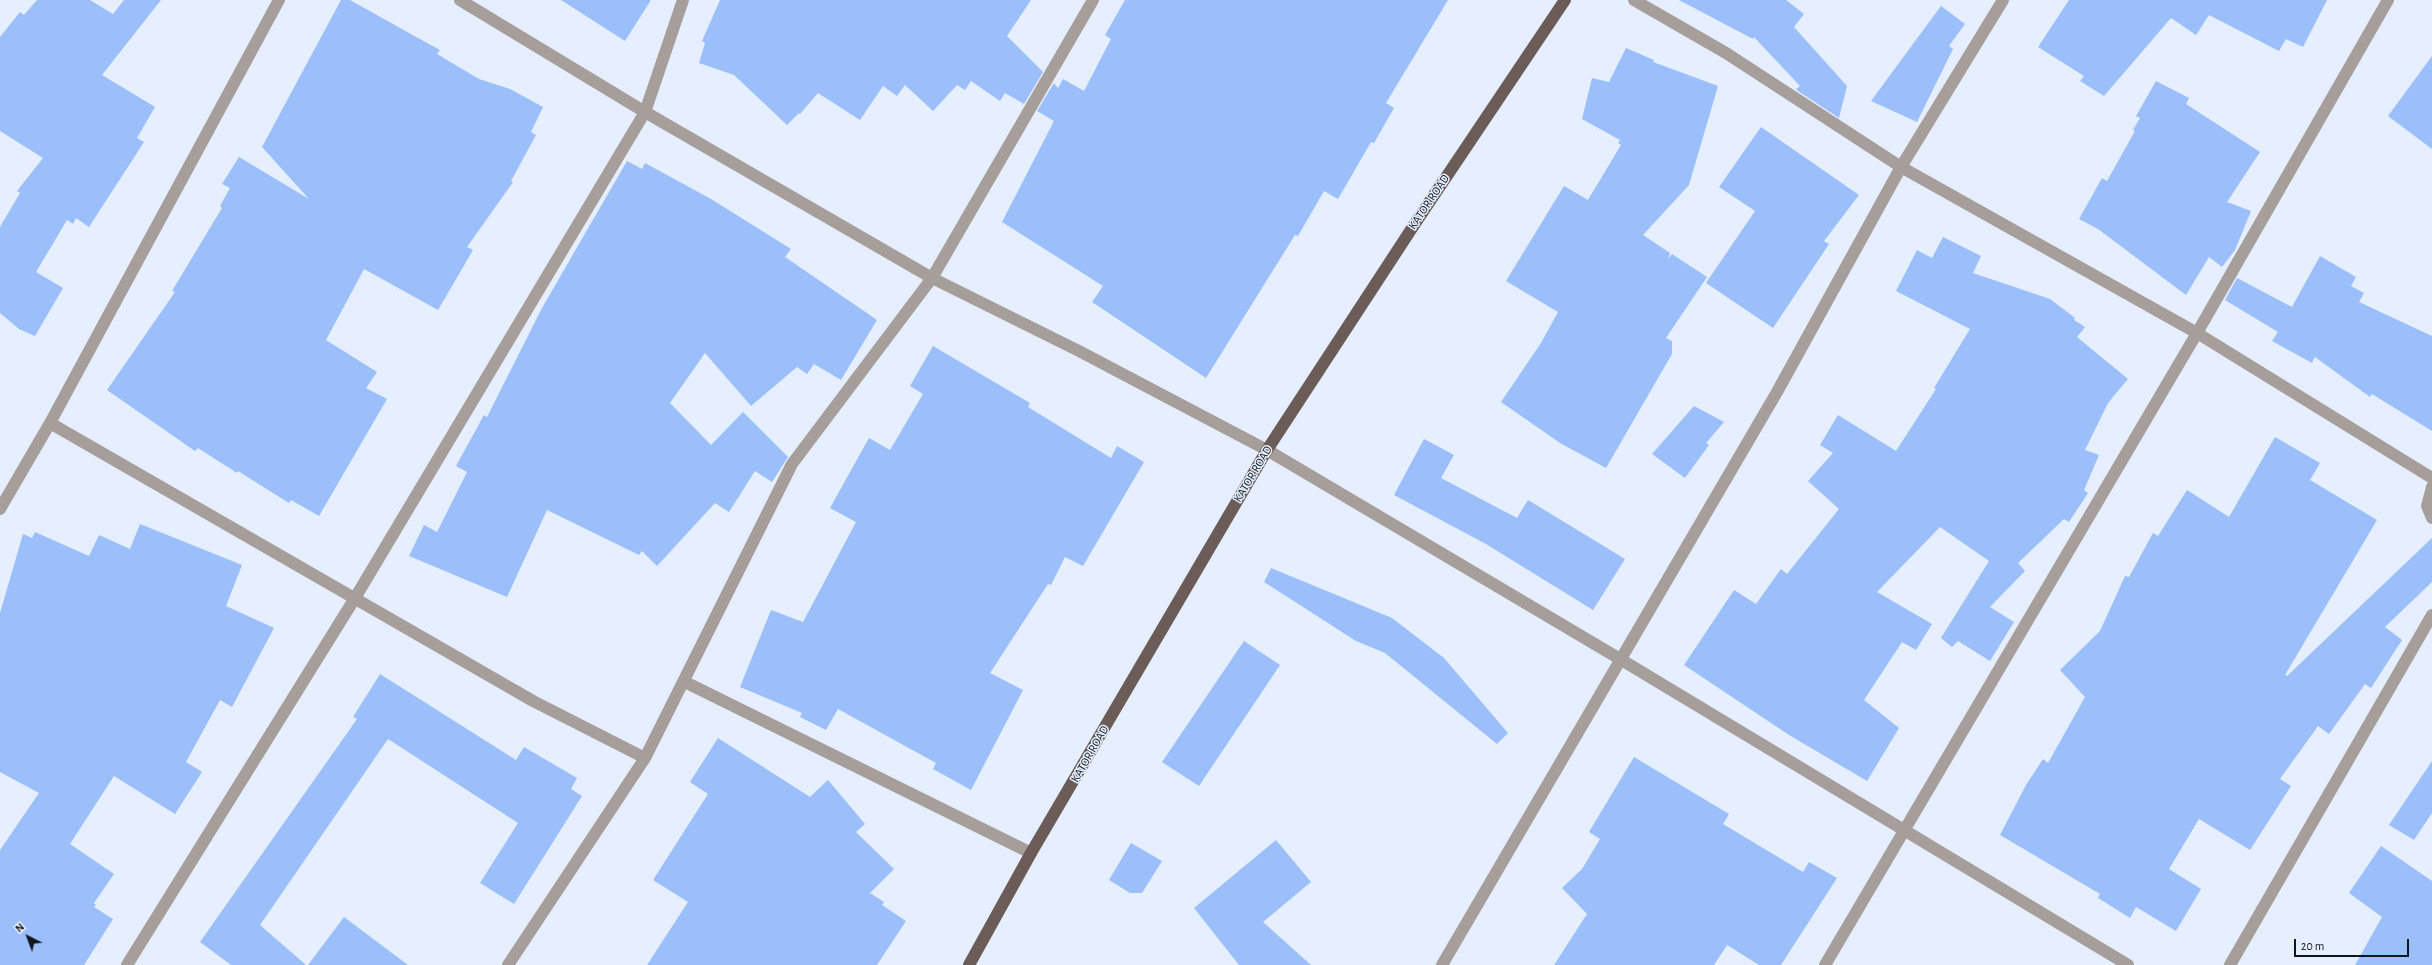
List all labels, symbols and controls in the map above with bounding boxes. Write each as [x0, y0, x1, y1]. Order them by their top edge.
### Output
street label: KATOR ROAD [1405, 172, 1453, 232]
street label: KATOR ROAD [1231, 443, 1275, 505]
street label: KATOR ROAD [1068, 723, 1112, 785]
north arrow [8, 917, 48, 957]
text: N [13, 921, 26, 934]
scale bar [2296, 931, 2411, 957]
text: 20 m [2301, 940, 2324, 952]

